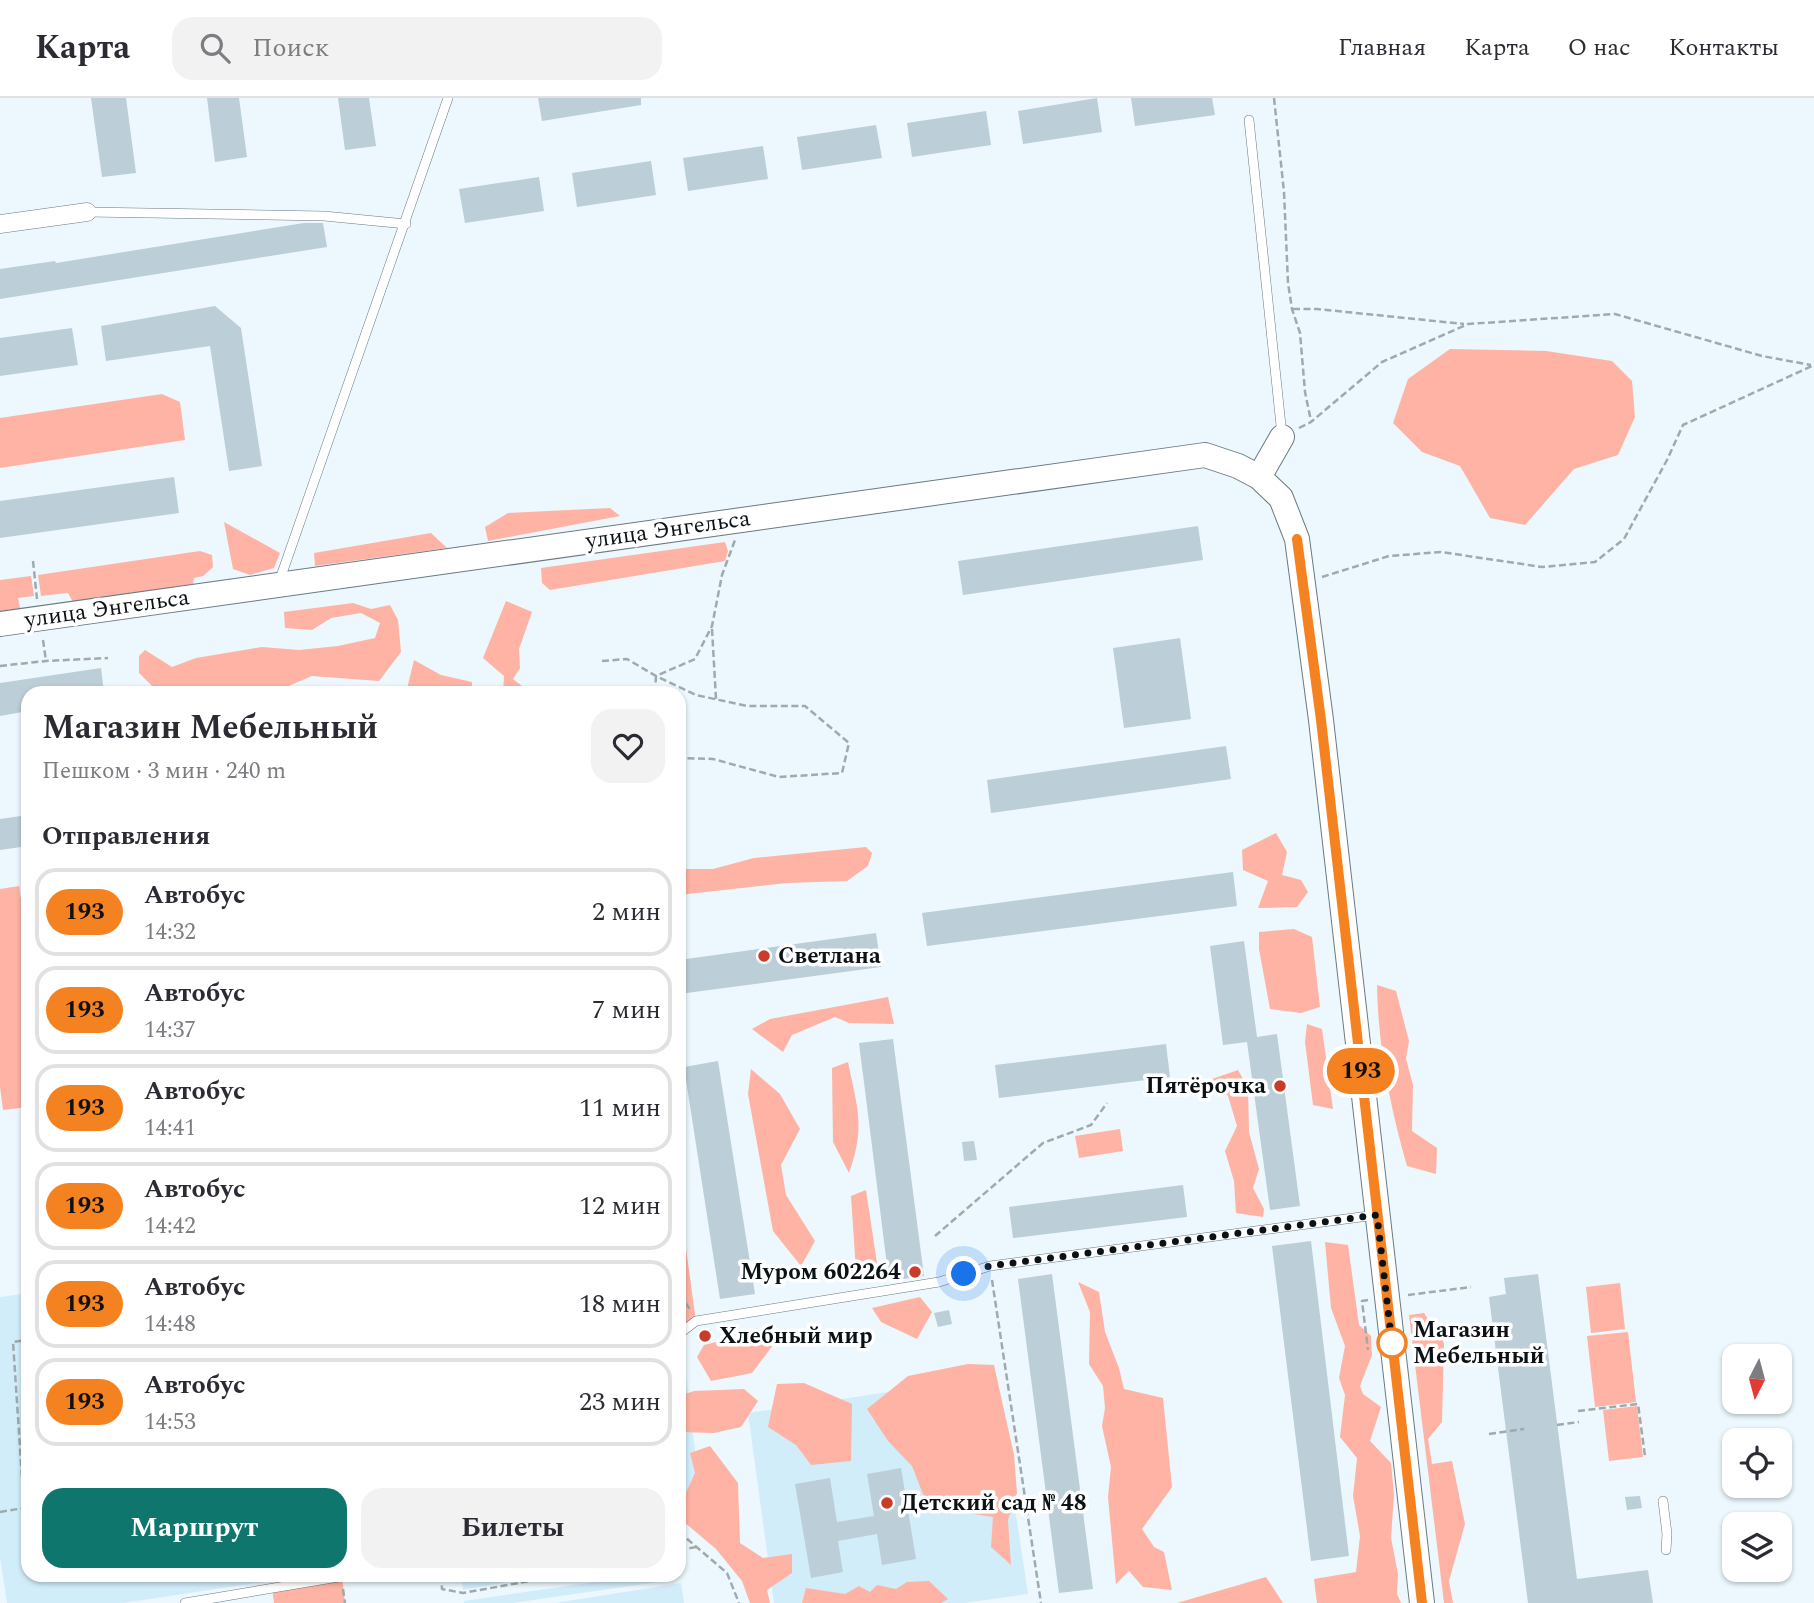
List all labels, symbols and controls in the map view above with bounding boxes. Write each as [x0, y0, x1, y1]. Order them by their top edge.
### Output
search box [172, 17, 662, 80]
text: Карта [35, 23, 130, 73]
text: Поиск [252, 28, 329, 68]
icon: search [196, 29, 234, 67]
text: Главная [1338, 30, 1426, 66]
text: Карта [1464, 30, 1530, 66]
text: О нас [1568, 30, 1631, 66]
text: Контакты [1669, 30, 1779, 66]
street label: улица Энгельса [582, 501, 753, 559]
street label: улица Энгельса [21, 580, 192, 638]
text: Магазин Мебельный [42, 703, 378, 753]
button: heart [591, 709, 665, 783]
text: Пешком · 3 мин · 240 m [42, 754, 286, 789]
text: Отправления [42, 816, 210, 856]
text: Автобус [144, 875, 246, 915]
text: 2 мин [592, 892, 661, 932]
text: 193 [64, 894, 105, 930]
text: 14:32 [144, 915, 196, 950]
place label: Светлана [778, 939, 881, 974]
marker: Светлана [756, 948, 772, 964]
text: Автобус [144, 973, 246, 1013]
text: 7 мин [592, 990, 661, 1030]
text: 193 [64, 992, 105, 1028]
text: 14:37 [144, 1013, 196, 1048]
line badge: 193 [1321, 1048, 1401, 1094]
text: 193 [1341, 1053, 1381, 1089]
place label: Пятёрочка [1145, 1069, 1266, 1104]
text: Автобус [144, 1071, 246, 1111]
marker: Пятёрочка [1272, 1078, 1288, 1094]
text: 11 мин [579, 1088, 661, 1128]
text: 193 [64, 1090, 105, 1126]
text: 14:41 [144, 1111, 196, 1146]
text: Автобус [144, 1169, 246, 1209]
text: 12 мин [579, 1186, 661, 1226]
text: 193 [64, 1188, 105, 1224]
text: 14:42 [144, 1209, 196, 1244]
place label: Муром 602264 [740, 1255, 901, 1290]
your location [946, 1256, 981, 1291]
marker: Муром 602264 [907, 1264, 923, 1280]
text: Автобус [144, 1267, 246, 1307]
text: 18 мин [579, 1284, 661, 1324]
text: 193 [64, 1286, 105, 1322]
text: 14:48 [144, 1307, 196, 1342]
place label: Магазин Мебельный [1413, 1313, 1545, 1374]
place label: Хлебный мир [719, 1319, 873, 1354]
marker: Хлебный мир [697, 1328, 713, 1344]
marker: Магазин Мебельный [1377, 1328, 1407, 1358]
north arrow [1722, 1344, 1792, 1414]
map controls [1722, 1344, 1792, 1582]
text: Автобус [144, 1365, 246, 1405]
text: 23 мин [579, 1382, 661, 1422]
text: 193 [64, 1384, 105, 1420]
text: 14:53 [144, 1405, 196, 1440]
button: locate [1722, 1428, 1792, 1498]
place label: Детский сад № 48 [901, 1486, 1087, 1521]
button: Маршрут [42, 1488, 347, 1568]
button: Билеты [361, 1488, 665, 1568]
marker: Детский сад № 48 [879, 1495, 895, 1511]
button: layers [1722, 1512, 1792, 1582]

